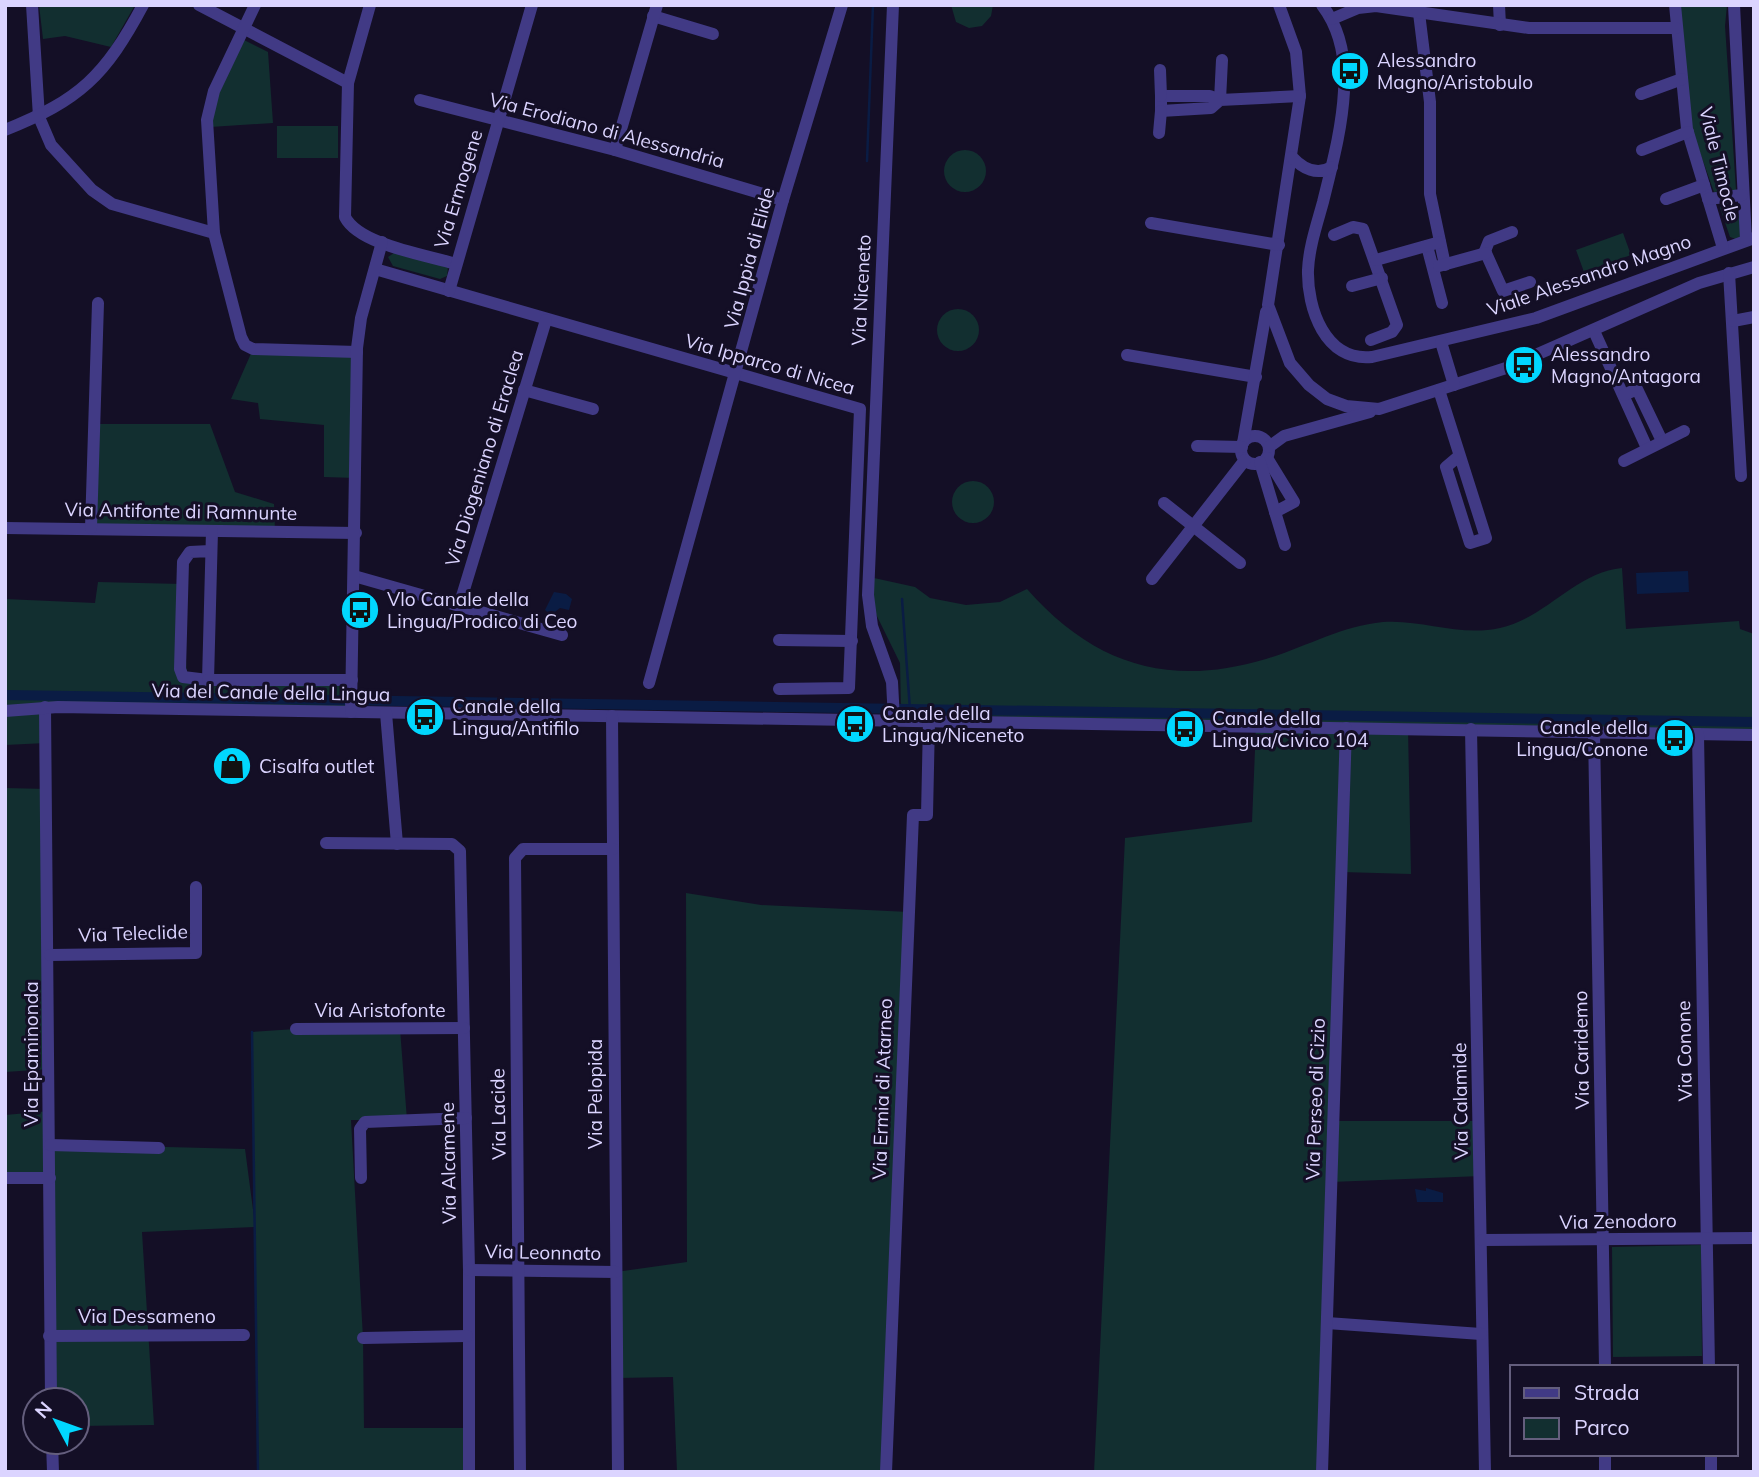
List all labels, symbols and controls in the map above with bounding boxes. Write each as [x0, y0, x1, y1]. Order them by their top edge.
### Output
place label: Alessandro Magno/Aristobulo [1377, 48, 1533, 94]
bus stop icon: Alessandro Magno/Aristobulo [1329, 50, 1371, 92]
street label: Via Erodiano di Alessandria [487, 87, 727, 173]
street label: Viale Timocle [1694, 104, 1746, 224]
street label: Via Ermogene [429, 127, 487, 251]
street label: Via Ippia di Elide [719, 185, 779, 331]
street label: Viale Alessandro Magno [1484, 229, 1694, 321]
street label: Via Niceneto [846, 234, 876, 346]
street label: Via Ipparco di Nicea [682, 328, 858, 400]
place label: Alessandro Magno/Antagora [1551, 342, 1701, 388]
bus stop icon: Alessandro Magno/Antagora [1503, 344, 1545, 386]
street label: Via Diogeniano di Eraclea [440, 347, 528, 569]
street label: Via Antifonte di Ramnunte [65, 497, 297, 525]
place label: Vlo Canale della Lingua/Prodico di Ceo [387, 587, 577, 633]
bus stop icon: Vlo Canale della Lingua/Prodico di Ceo [339, 589, 381, 631]
street label: Via del Canale della Lingua [151, 678, 391, 706]
place label: Canale della Lingua/Antifilo [452, 694, 579, 740]
bus stop icon: Canale della Lingua/Antifilo [404, 696, 446, 738]
place label: Canale della Lingua/Niceneto [882, 701, 1024, 747]
bus stop icon: Canale della Lingua/Niceneto [834, 703, 876, 745]
place label: Canale della Lingua/Civico 104 [1212, 706, 1368, 752]
bus stop icon: Canale della Lingua/Civico 104 [1164, 708, 1206, 750]
place label: Canale della Lingua/Conone [1516, 715, 1648, 761]
bus stop icon: Canale della Lingua/Conone [1654, 717, 1696, 759]
shop icon: Cisalfa outlet [211, 745, 253, 787]
place label: Cisalfa outlet [259, 754, 375, 778]
street label: Via Teleclide [78, 919, 188, 947]
street label: Via Epaminonda [19, 981, 43, 1127]
street label: Via Caridemo [1568, 990, 1594, 1110]
street label: Via Aristofonte [314, 998, 446, 1022]
street label: Via Ermia di Atarneo [867, 998, 897, 1180]
street label: Via Conone [1671, 1000, 1697, 1102]
street label: Via Perseo di Cizio [1300, 1017, 1330, 1181]
street label: Via Pelopida [583, 1039, 607, 1149]
street label: Via Calamide [1447, 1042, 1473, 1160]
street label: Via Lacide [485, 1068, 511, 1160]
street label: Via Alcamene [435, 1102, 461, 1224]
street label: Via Zenodoro [1559, 1208, 1677, 1234]
street label: Via Leonnato [484, 1239, 602, 1265]
street label: Via Dessameno [78, 1304, 216, 1328]
legend [1510, 1365, 1738, 1456]
text: Strada [1574, 1379, 1640, 1405]
north arrow [21, 1386, 91, 1456]
text: N [29, 1397, 57, 1423]
text: Parco [1574, 1414, 1629, 1440]

